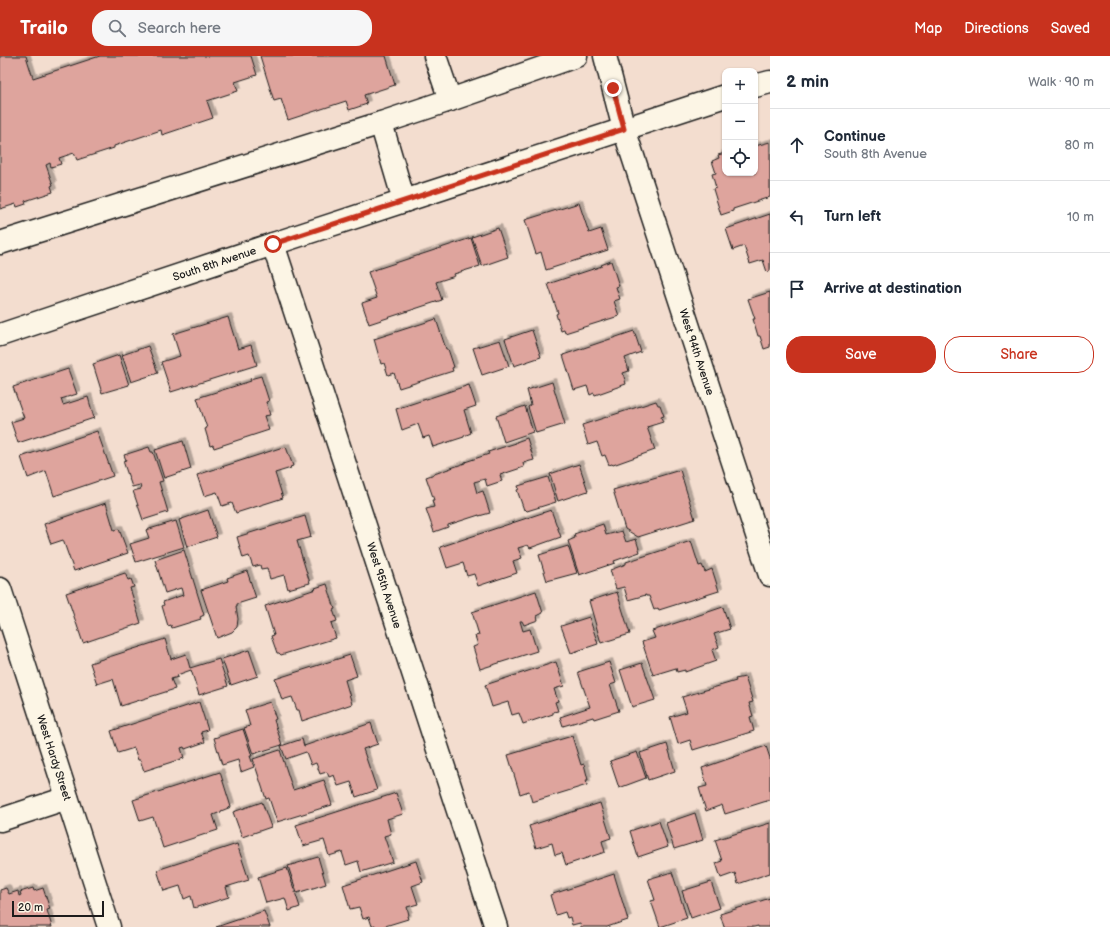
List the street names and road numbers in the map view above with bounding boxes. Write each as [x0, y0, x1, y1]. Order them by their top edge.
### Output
street label: South 8th Avenue [171, 244, 258, 284]
street label: West 94th Avenue [676, 307, 717, 397]
street label: West 95th Avenue [364, 541, 404, 631]
street label: West Hardy Street [34, 713, 74, 803]

